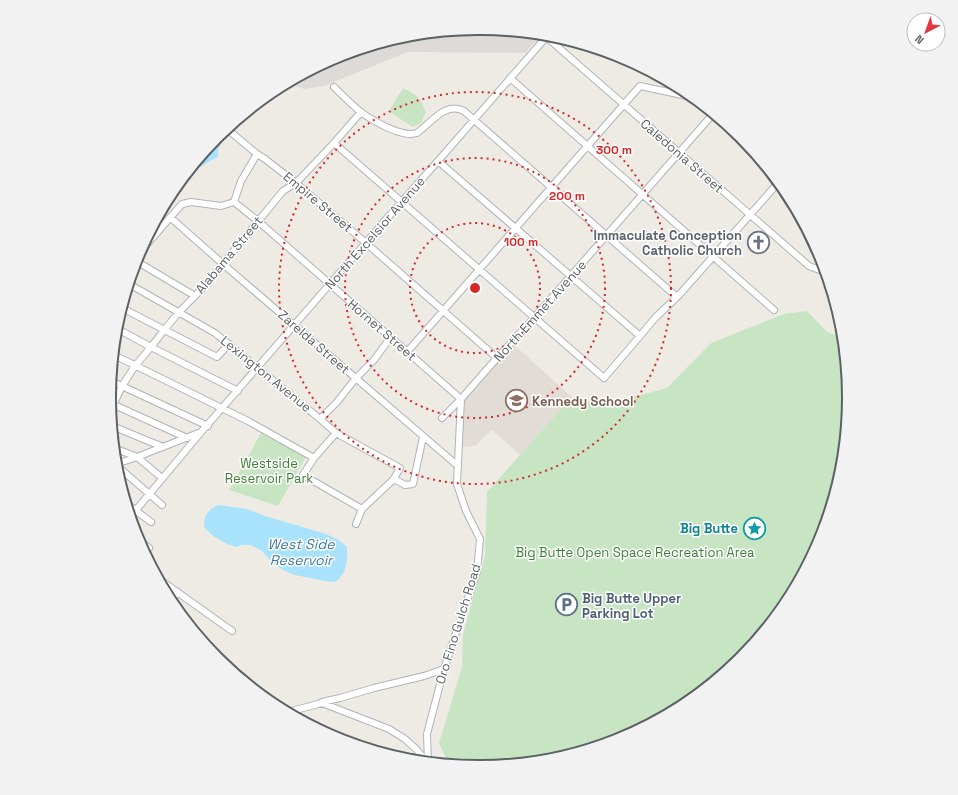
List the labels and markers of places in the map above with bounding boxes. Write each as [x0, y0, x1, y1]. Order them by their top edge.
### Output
place label: Immaculate Conception Catholic Church [593, 227, 742, 259]
church icon: Immaculate Conception Catholic Church [745, 229, 771, 255]
centre of rings [468, 281, 482, 295]
school or university icon: Kennedy School [503, 388, 529, 414]
place label: Kennedy School [532, 393, 633, 410]
place icon: Big Butte [741, 515, 767, 541]
place label: Big Butte [680, 520, 738, 537]
place label: Big Butte Upper Parking Lot [582, 590, 681, 622]
parking icon: Big Butte Upper Parking Lot [554, 592, 580, 618]

